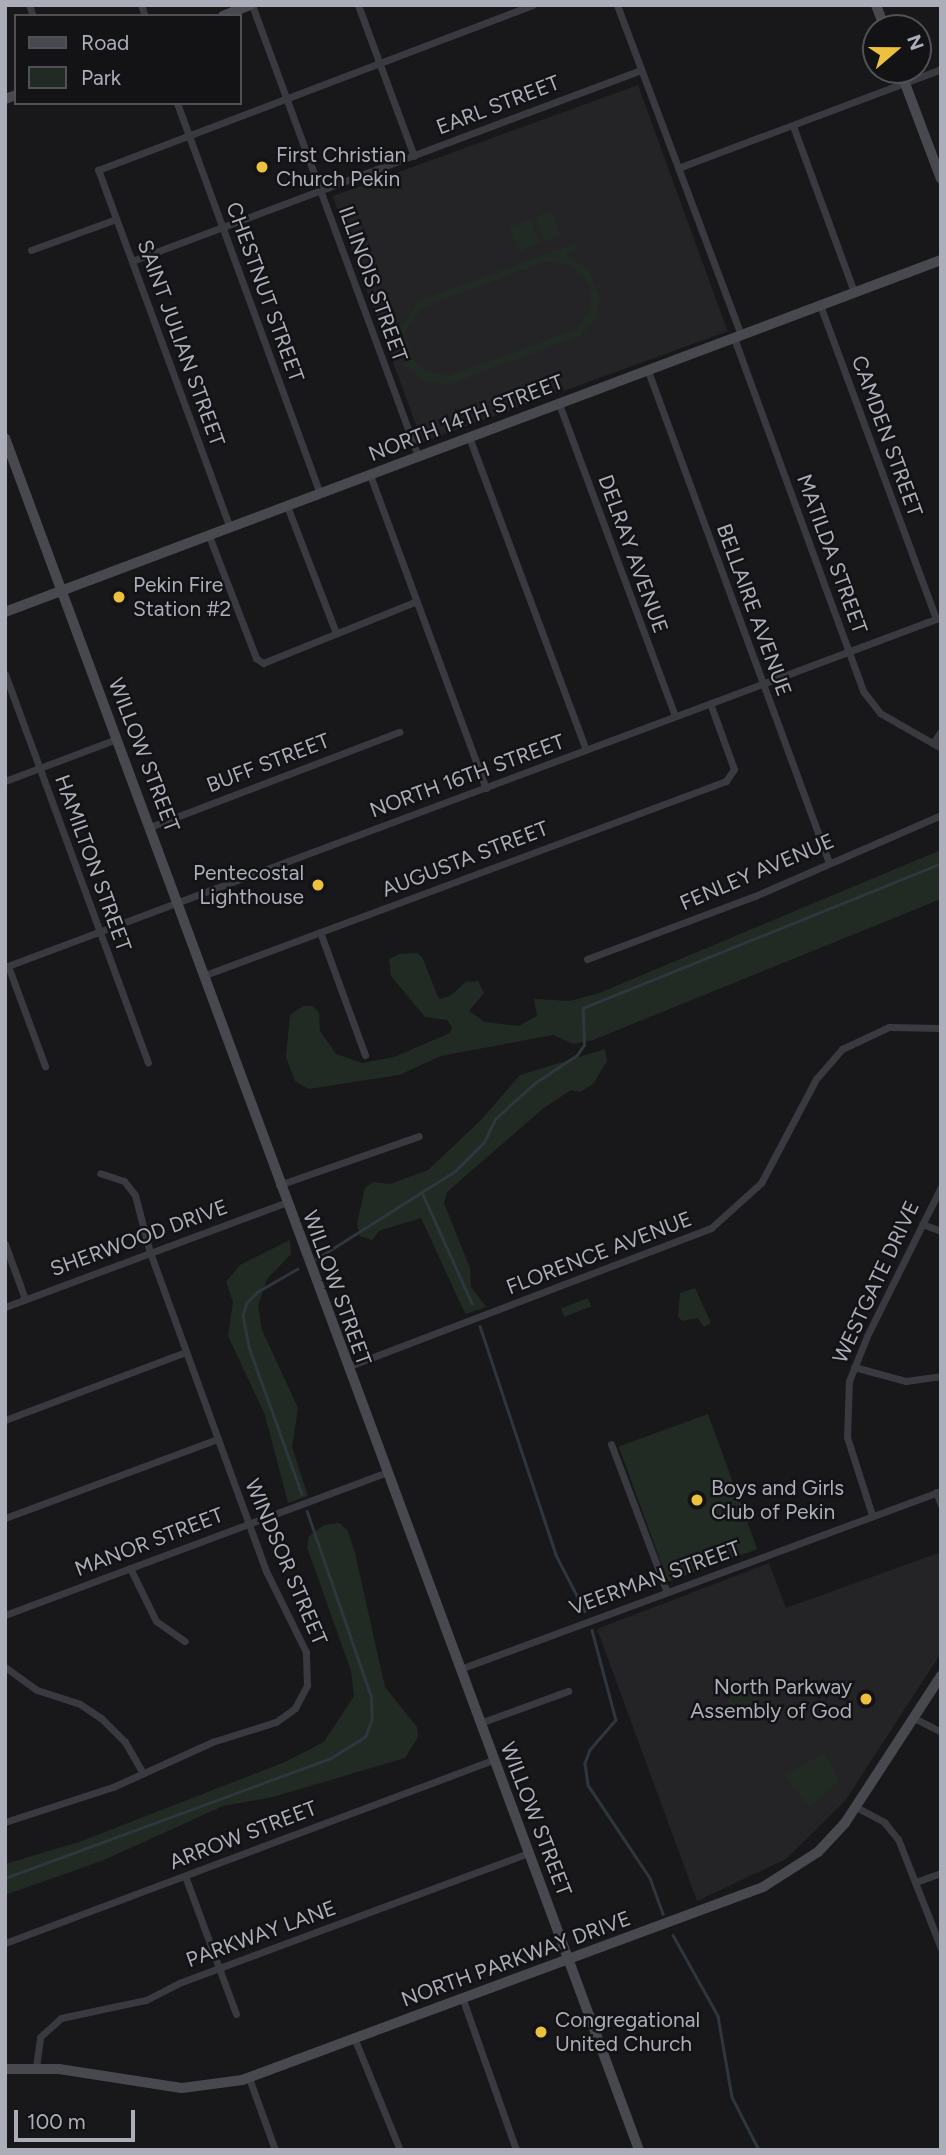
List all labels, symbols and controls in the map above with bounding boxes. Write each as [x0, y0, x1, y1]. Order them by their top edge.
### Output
legend [14, 14, 242, 105]
north arrow [862, 14, 932, 84]
text: Road [81, 30, 129, 55]
text: N [902, 31, 929, 53]
text: Park [81, 65, 121, 90]
street label: EARL STREET [433, 70, 563, 140]
place label: First Christian Church Pekin [276, 142, 406, 192]
marker: First Christian Church Pekin [254, 159, 270, 175]
street label: CHESTNUT STREET [221, 199, 309, 385]
street label: ILLINOIS STREET [333, 203, 413, 365]
street label: SAINT JULIAN STREET [132, 236, 230, 450]
street label: CAMDEN STREET [846, 352, 928, 520]
street label: NORTH 14TH STREET [365, 369, 567, 467]
street label: DELRAY AVENUE [593, 471, 673, 637]
street label: MATILDA STREET [791, 471, 873, 637]
street label: BELLAIRE AVENUE [711, 520, 797, 700]
place label: Pekin Fire Station #2 [133, 572, 231, 622]
marker: Pekin Fire Station #2 [111, 589, 127, 605]
street label: WILLOW STREET [103, 674, 185, 836]
street label: BUFF STREET [203, 728, 333, 798]
street label: NORTH 16TH STREET [366, 729, 568, 823]
street label: HAMILTON STREET [49, 771, 137, 955]
street label: AUGUSTA STREET [378, 816, 552, 902]
street label: FENLEY AVENUE [676, 828, 838, 916]
place label: Pentecostal Lighthouse [193, 860, 304, 910]
marker: Pentecostal Lighthouse [310, 877, 326, 893]
street label: SHERWOOD DRIVE [47, 1194, 231, 1282]
street label: WESTGATE DRIVE [827, 1197, 925, 1367]
street label: FLORENCE AVENUE [503, 1206, 695, 1300]
street label: WILLOW STREET [297, 1207, 377, 1369]
street label: WINDSOR STREET [240, 1475, 332, 1649]
place label: Boys and Girls Club of Pekin [711, 1475, 844, 1525]
marker: Boys and Girls Club of Pekin [689, 1492, 705, 1508]
street label: MANOR STREET [71, 1502, 227, 1582]
street label: VEERMAN STREET [566, 1535, 744, 1621]
place label: North Parkway Assembly of God [690, 1674, 852, 1724]
marker: North Parkway Assembly of God [858, 1691, 874, 1707]
street label: WILLOW STREET [495, 1738, 577, 1900]
street label: ARROW STREET [166, 1795, 320, 1875]
street label: PARKWAY LANE [183, 1895, 339, 1973]
street label: NORTH PARKWAY DRIVE [398, 1906, 634, 2012]
place label: Congregational United Church [555, 2007, 700, 2057]
marker: Congregational United Church [533, 2024, 549, 2040]
scale bar [18, 2096, 138, 2140]
text: 100 m [27, 2109, 86, 2134]

